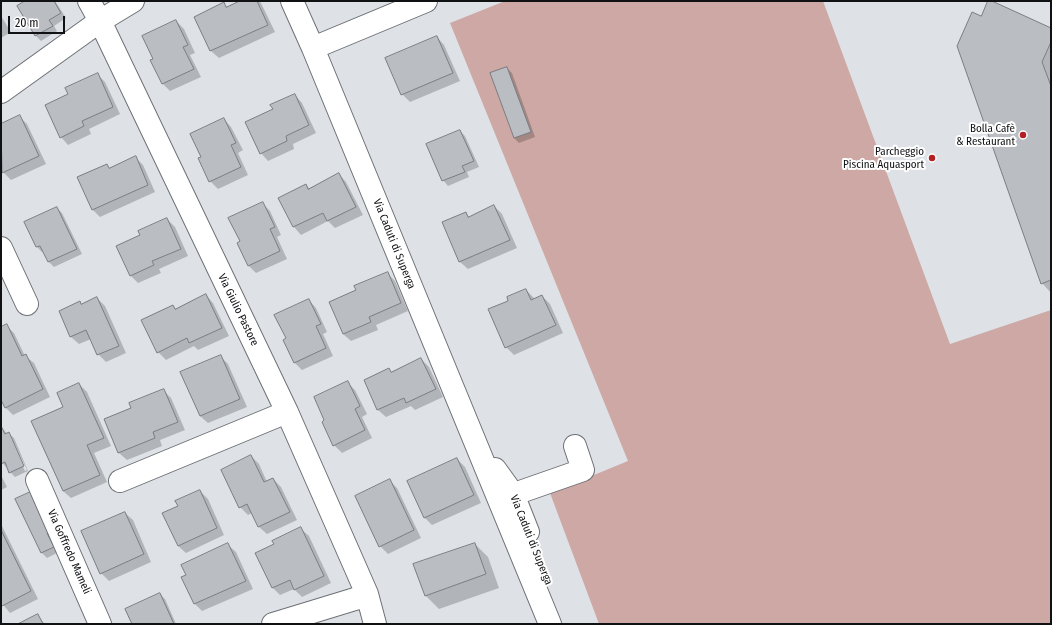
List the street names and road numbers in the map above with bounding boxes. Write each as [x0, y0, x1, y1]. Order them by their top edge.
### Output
street label: Via Caduti di Superga [370, 197, 418, 291]
street label: Via Giulio Pastore [215, 272, 261, 348]
street label: Via Caduti di Superga [507, 493, 555, 587]
street label: Via Goffredo Mameli [44, 508, 94, 596]

